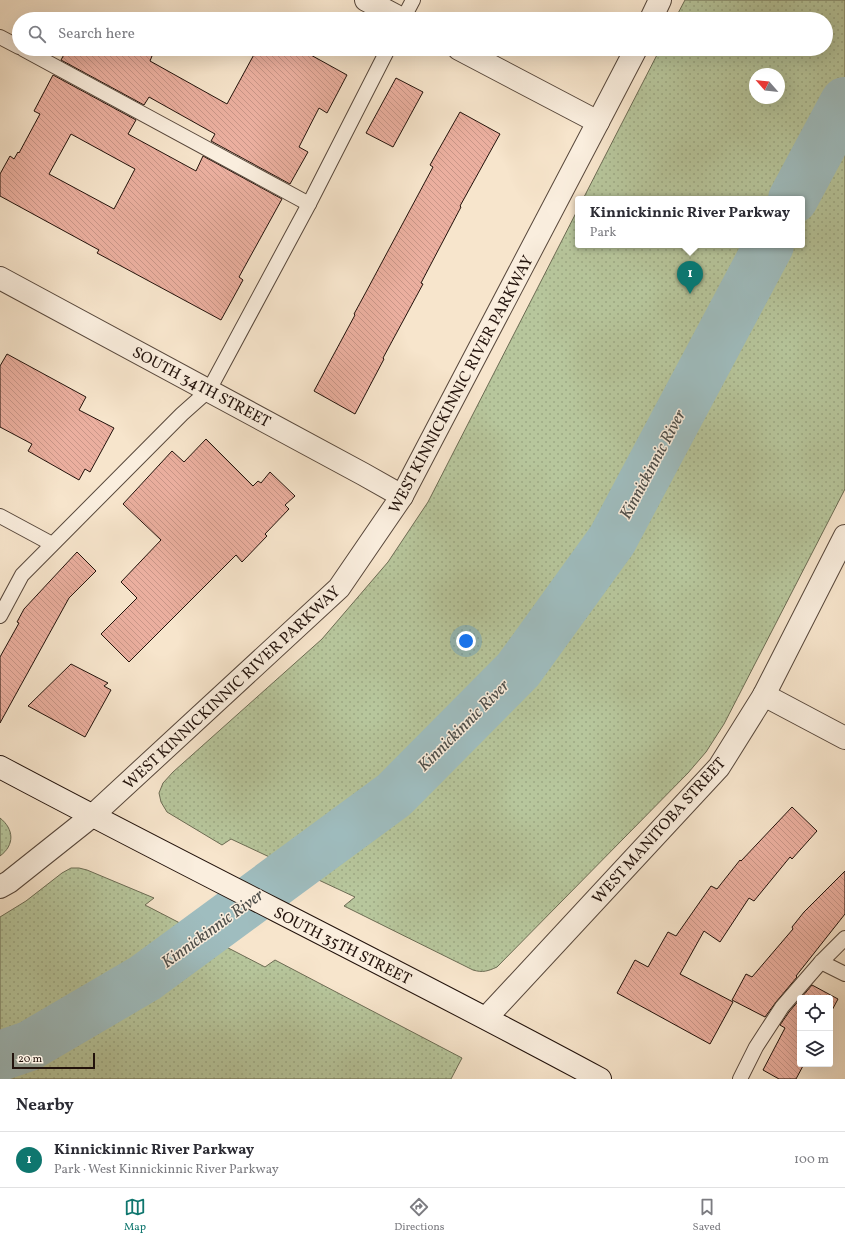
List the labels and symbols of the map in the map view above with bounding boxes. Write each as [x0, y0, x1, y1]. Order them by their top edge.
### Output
north arrow [749, 68, 785, 104]
street label: WEST KINNICKINNIC RIVER PARKWAY [384, 252, 539, 518]
pin: 1 [677, 261, 703, 294]
street label: SOUTH 34TH STREET [128, 342, 274, 434]
water label: Kinnickinnic River [615, 405, 692, 524]
street label: WEST KINNICKINNIC RIVER PARKWAY [119, 582, 346, 795]
your location [456, 631, 476, 651]
water label: Kinnickinnic River [413, 675, 516, 777]
street label: WEST MANITOBA STREET [588, 753, 731, 909]
water label: Kinnickinnic River [157, 884, 269, 974]
street label: SOUTH 35TH STREET [269, 902, 415, 991]
scale bar [12, 1051, 95, 1070]

